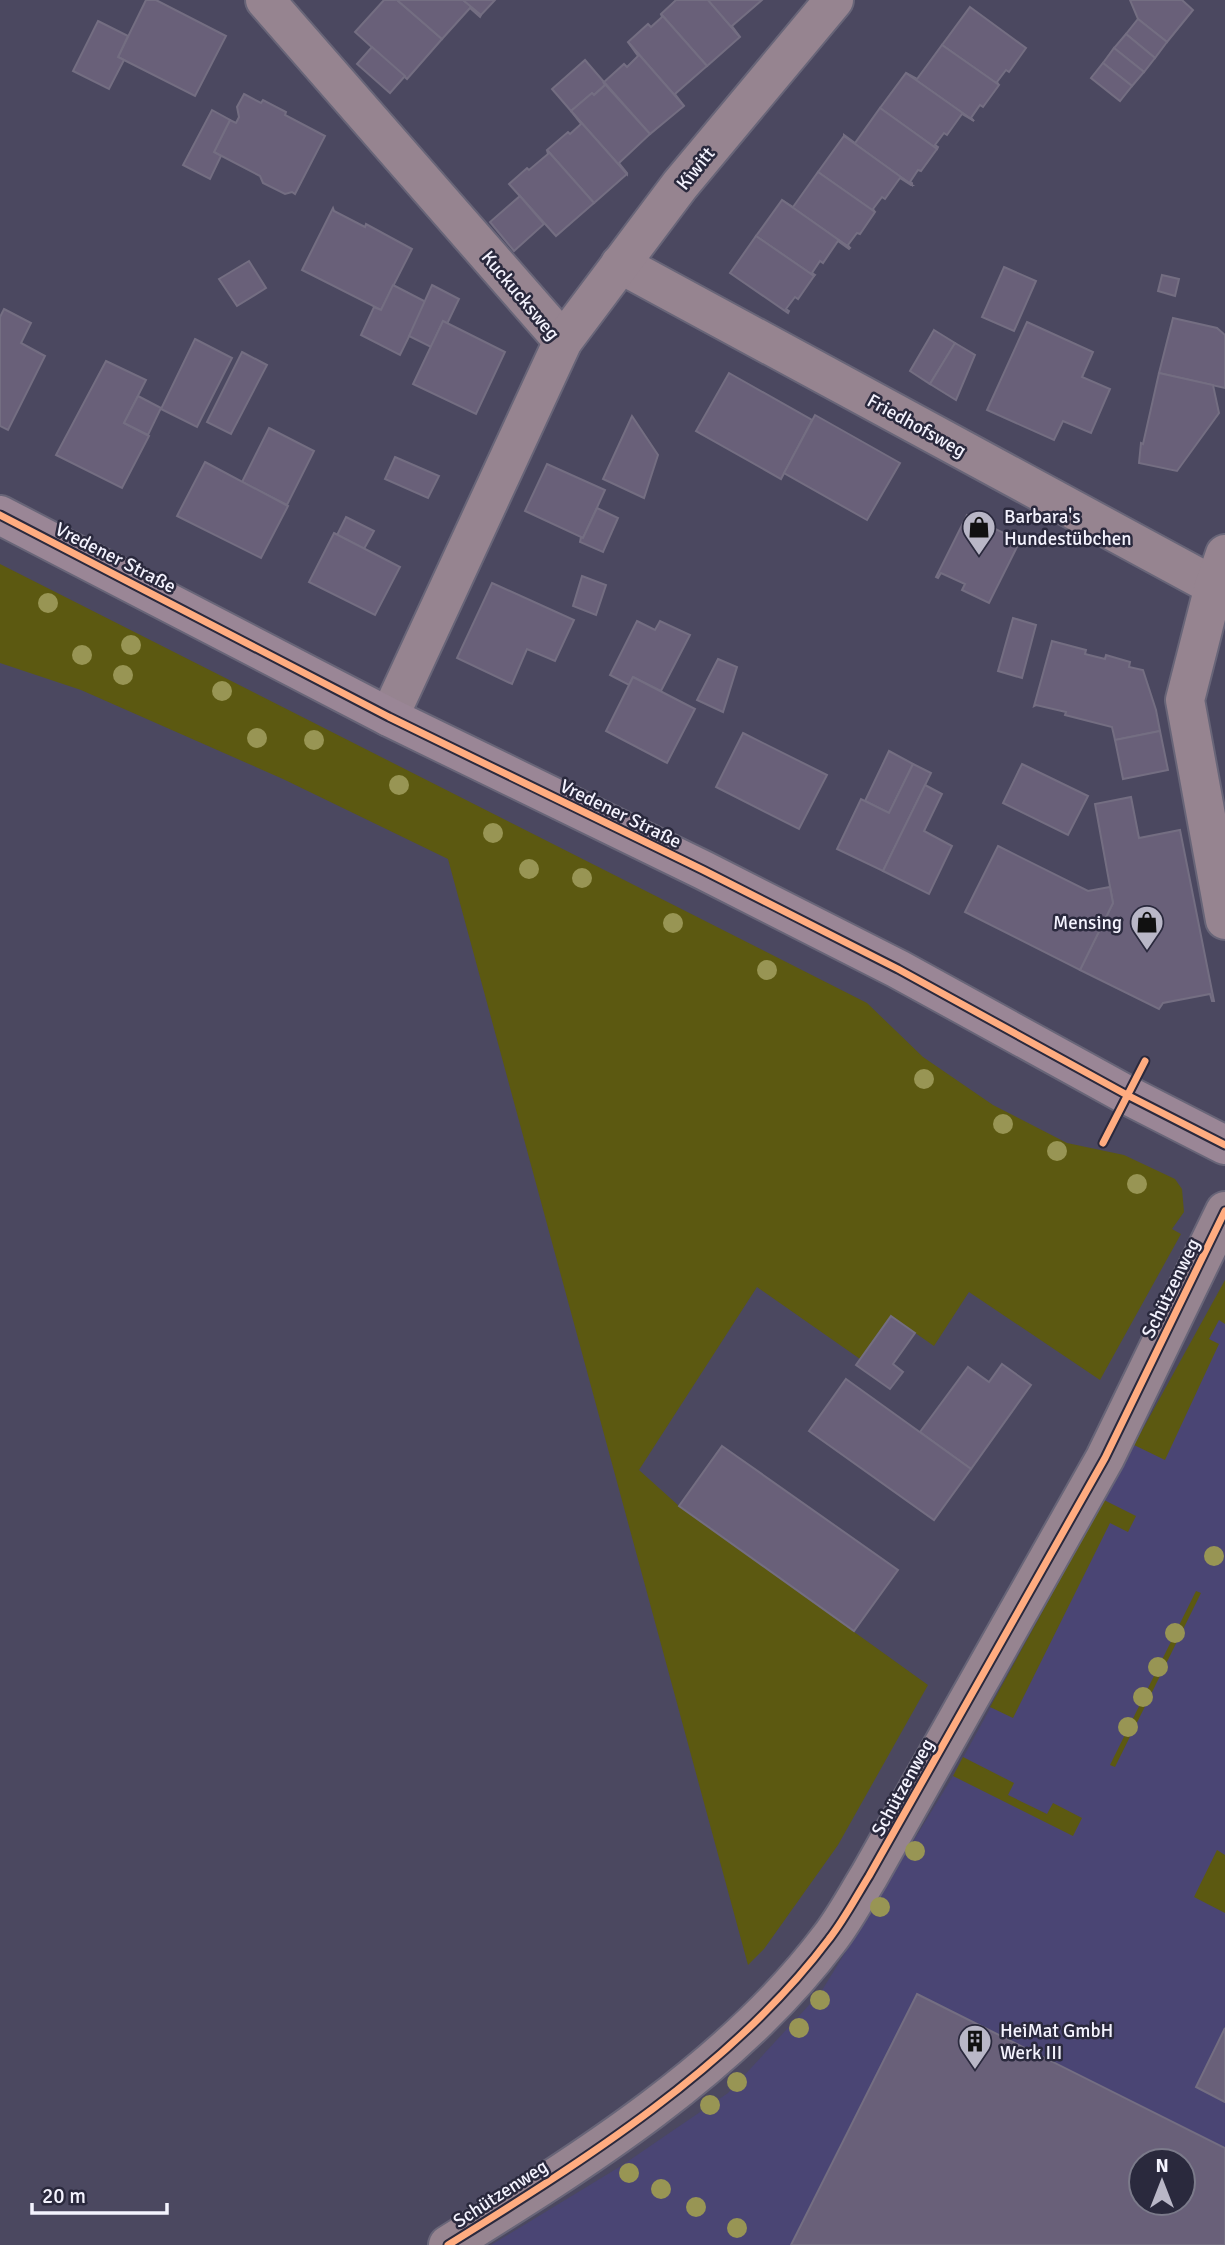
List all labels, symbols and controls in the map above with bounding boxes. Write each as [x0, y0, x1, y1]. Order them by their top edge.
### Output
street label: Kiwitt [671, 142, 721, 195]
street label: Kuckucksweg [476, 246, 565, 345]
street label: Friedhofsweg [863, 389, 970, 463]
place label: Barbara's Hundestübchen [1004, 505, 1132, 551]
shop icon: Barbara's Hundestübchen [960, 508, 998, 557]
street label: Vredener Straße [51, 517, 180, 599]
street label: Vredener Straße [556, 774, 685, 854]
shop icon: Mensing [1128, 903, 1166, 952]
place label: Mensing [1053, 911, 1122, 935]
street label: Schützenweg [1136, 1235, 1205, 1342]
street label: Schützenweg [866, 1734, 940, 1841]
place label: HeiMat GmbH Werk III [1000, 2019, 1113, 2065]
building icon: HeiMat GmbH Werk III [956, 2022, 994, 2071]
north arrow [1127, 2147, 1197, 2217]
street label: Schützenweg [449, 2154, 552, 2233]
text: N [1155, 2154, 1169, 2178]
scale bar [32, 2172, 166, 2216]
text: 20 m [42, 2183, 86, 2209]

